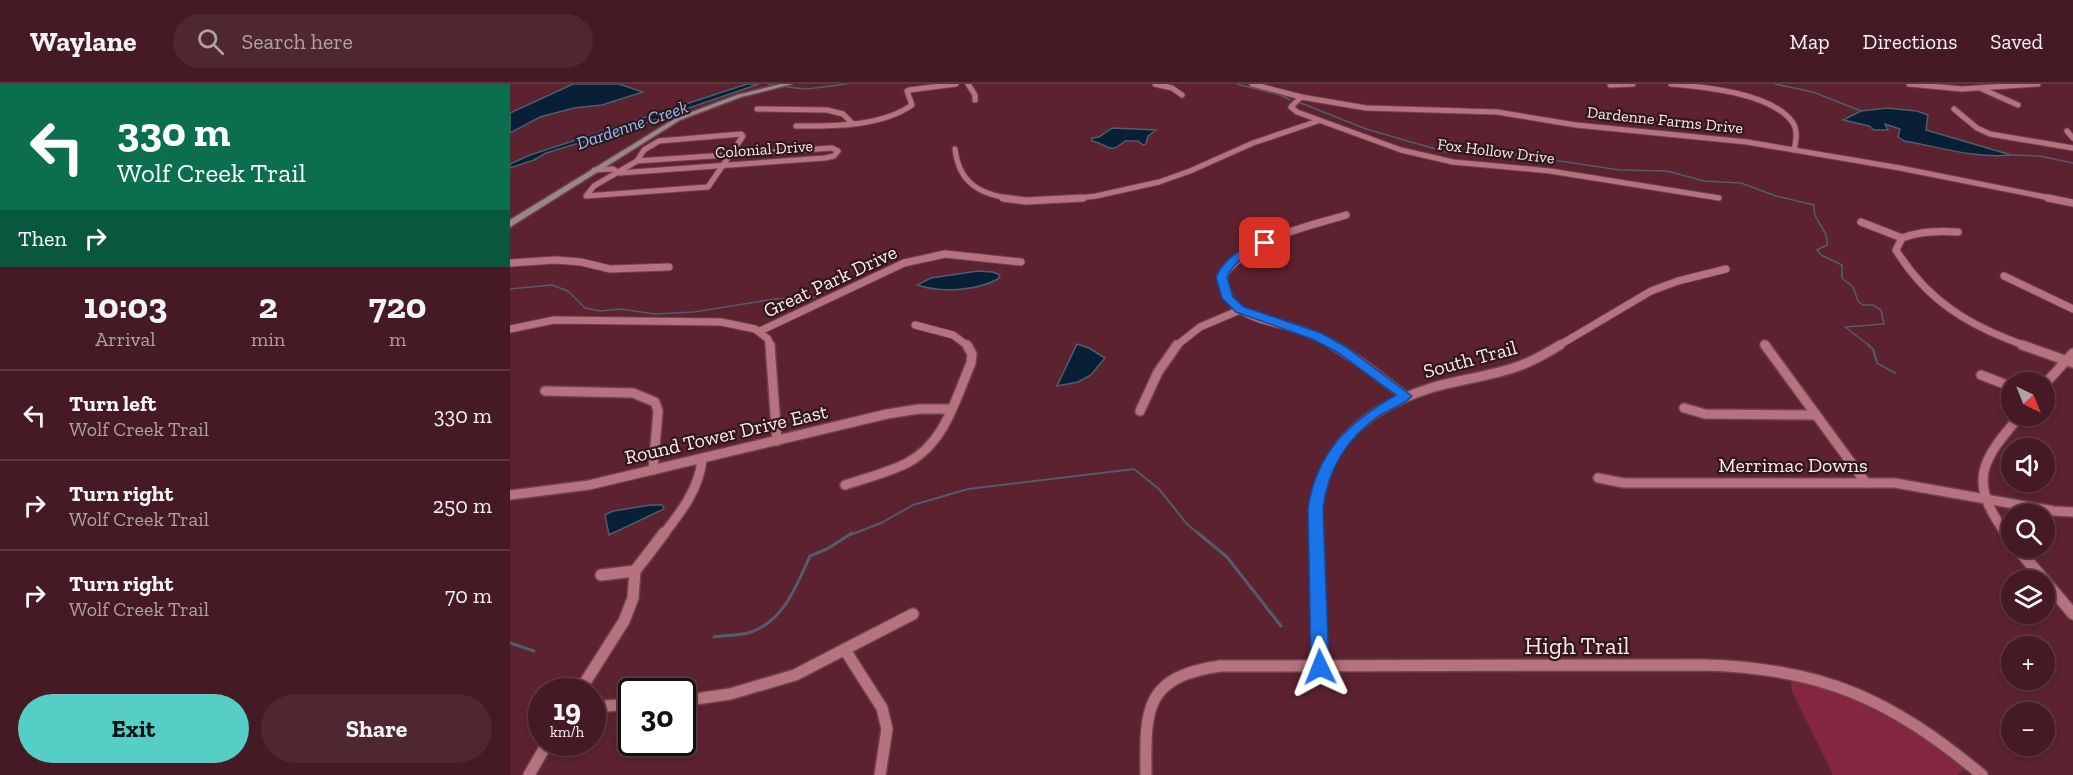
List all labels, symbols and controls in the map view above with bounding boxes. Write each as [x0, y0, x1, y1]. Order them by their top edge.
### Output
search box [173, 14, 593, 68]
text: Waylane [30, 25, 137, 58]
icon: search [194, 25, 227, 58]
text: Search here [242, 28, 353, 55]
text: Map [1790, 29, 1830, 54]
text: Directions [1863, 29, 1957, 54]
text: Saved [1990, 29, 2043, 54]
water label: Dardenne Creek [573, 96, 691, 154]
street label: Dardenne Farms Drive [1586, 102, 1744, 138]
text: 330 m [117, 106, 231, 157]
icon: left [18, 108, 96, 186]
street label: Fox Hollow Drive [1436, 134, 1556, 168]
street label: Colonial Drive [714, 136, 814, 162]
text: Wolf Creek Trail [117, 157, 306, 189]
pin [1239, 217, 1290, 268]
icon: right [79, 222, 112, 255]
text: Then [18, 225, 67, 252]
icon: arrive [1248, 226, 1281, 259]
street label: Great Park Drive [759, 240, 901, 322]
text: 10:03 [83, 284, 168, 327]
text: 2 [258, 284, 278, 327]
text: 720 [369, 284, 427, 327]
text: Arrival [95, 327, 156, 351]
text: min [251, 327, 285, 351]
text: m [389, 327, 406, 351]
street label: South Trail [1421, 335, 1519, 383]
north arrow [2001, 372, 2055, 426]
map controls [2001, 372, 2055, 756]
text: Turn left [69, 390, 156, 417]
icon: left [18, 399, 51, 432]
street label: Round Tower Drive East [622, 399, 830, 469]
text: 330 m [434, 402, 492, 429]
text: Wolf Creek Trail [69, 417, 209, 441]
button: sound [2001, 438, 2055, 492]
street label: Merrimac Downs [1718, 453, 1868, 477]
text: Turn right [69, 480, 173, 507]
icon: right [18, 489, 51, 522]
text: 250 m [433, 492, 492, 519]
button: search [2001, 504, 2055, 558]
text: Wolf Creek Trail [69, 507, 209, 531]
text: Turn right [69, 570, 173, 597]
button: layers [2001, 570, 2055, 624]
icon: right [18, 579, 51, 612]
text: 70 m [445, 582, 492, 609]
text: Wolf Creek Trail [69, 597, 209, 621]
street label: High Trail [1524, 631, 1630, 660]
position arrow [1288, 635, 1352, 699]
button: + [2001, 636, 2055, 690]
speed limit sign: 30 [618, 678, 696, 756]
text: 19 [553, 692, 581, 728]
button: Exit [18, 694, 249, 763]
button: Share [261, 694, 492, 763]
button: − [2001, 702, 2055, 756]
text: km/h [550, 723, 584, 741]

